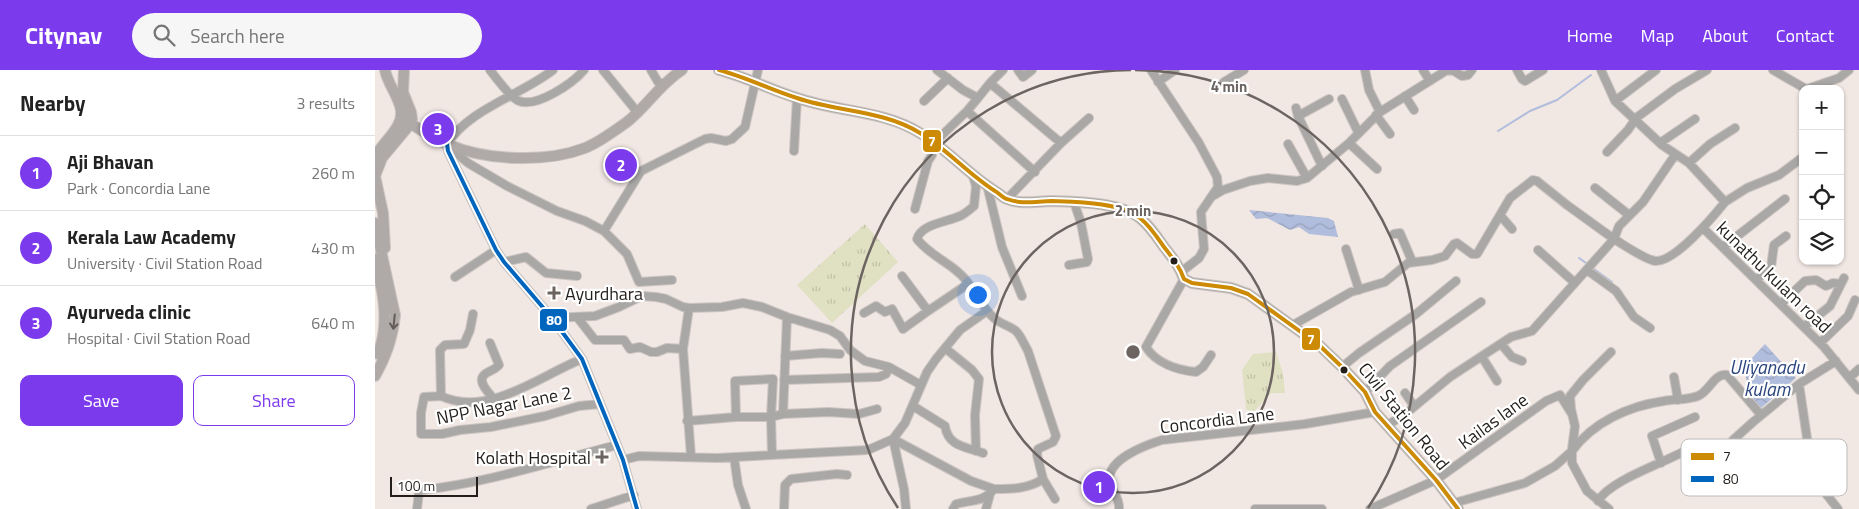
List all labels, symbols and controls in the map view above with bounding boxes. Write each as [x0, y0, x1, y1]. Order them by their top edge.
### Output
search box [132, 13, 482, 58]
text: Citynav [25, 17, 102, 53]
icon: search [150, 21, 178, 49]
text: Search here [190, 21, 285, 50]
text: Home [1567, 22, 1613, 49]
text: Map [1641, 22, 1674, 49]
text: About [1702, 22, 1748, 49]
text: Contact [1776, 22, 1834, 49]
text: 4 min [1211, 75, 1247, 98]
map controls [1799, 85, 1844, 265]
button: + [1799, 85, 1844, 130]
text: Nearby [20, 87, 85, 119]
text: 3 results [296, 91, 355, 115]
pin: 3 [422, 110, 454, 148]
line badge: 7 [922, 129, 942, 153]
text: 7 [928, 130, 936, 151]
button: − [1799, 130, 1844, 175]
pin: 2 [605, 146, 637, 184]
text: Aji Bhavan [67, 147, 154, 176]
text: 1 [32, 161, 40, 185]
text: 260 m [311, 161, 355, 185]
button: locate [1799, 175, 1844, 220]
text: Park · Concordia Lane [67, 176, 210, 200]
text: 2 min [1115, 199, 1151, 222]
street label: kunathu kulam road [1710, 215, 1838, 339]
button: layers [1799, 220, 1844, 265]
text: Kerala Law Academy [67, 222, 236, 251]
text: 2 [32, 236, 40, 260]
text: 430 m [311, 236, 355, 260]
text: University · Civil Station Road [67, 251, 262, 275]
unlabelled marker [1169, 256, 1179, 266]
place label: Ayurdhara [565, 280, 643, 307]
your location [965, 282, 991, 308]
marker: Ayurdhara [547, 286, 561, 300]
text: Ayurveda clinic [67, 297, 191, 326]
line badge: 80 [539, 308, 568, 332]
text: 80 [546, 309, 562, 330]
text: 3 [32, 311, 40, 335]
text: 640 m [311, 311, 355, 335]
one-way arrow [389, 313, 399, 329]
text: Hospital · Civil Station Road [67, 326, 251, 350]
line badge: 7 [1301, 327, 1321, 351]
text: 7 [1307, 328, 1315, 349]
centre of rings [1124, 343, 1142, 361]
water label: Uliyanadu kulam [1729, 352, 1806, 403]
street label: Civil Station Road [1352, 356, 1456, 476]
unlabelled marker [1339, 365, 1349, 375]
button: Save [20, 375, 183, 426]
button: Share [193, 375, 355, 426]
street label: NPP Nagar Lane 2 [434, 379, 574, 431]
street label: Kailas lane [1452, 386, 1534, 456]
street label: Concordia Lane [1158, 400, 1276, 440]
legend [1681, 439, 1847, 496]
place label: Kolath Hospital [476, 444, 591, 471]
text: 7 [1723, 445, 1731, 466]
marker: Kolath Hospital [595, 450, 609, 464]
pin: 1 [1083, 468, 1115, 506]
text: 80 [1723, 468, 1739, 489]
scale bar [390, 474, 477, 497]
text: 100 m [397, 475, 435, 496]

